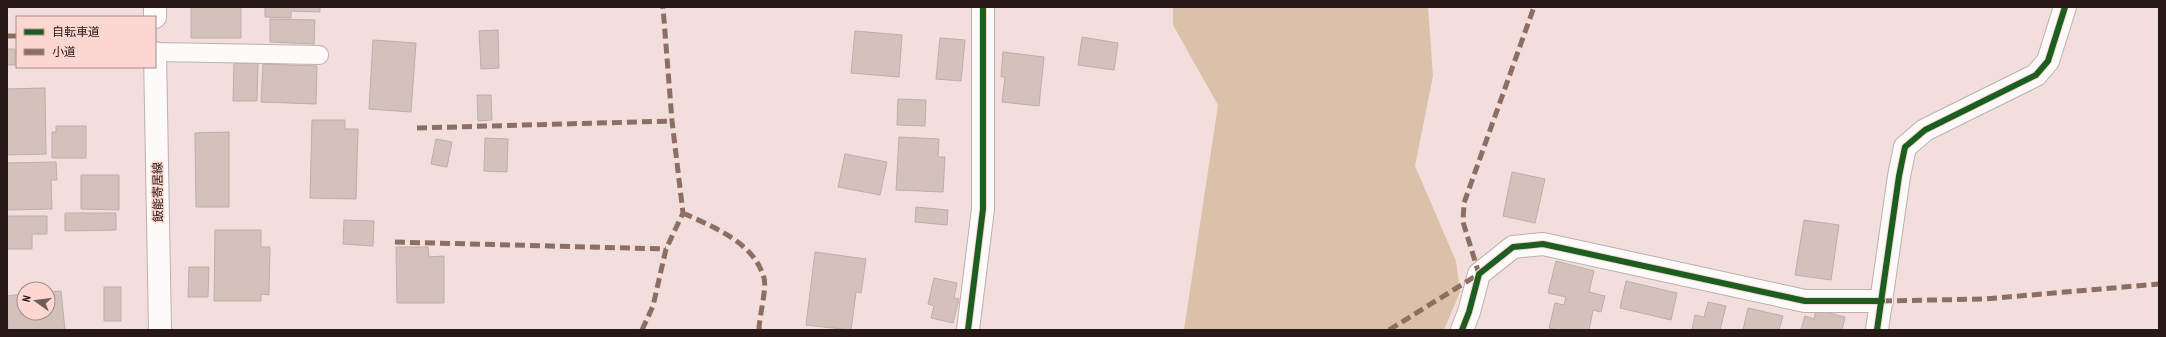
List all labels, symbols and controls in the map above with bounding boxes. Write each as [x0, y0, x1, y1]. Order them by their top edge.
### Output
legend [16, 16, 156, 68]
text: 自転車道 [52, 24, 100, 39]
text: 小道 [52, 44, 76, 59]
street label: 飯能寄居線 [149, 162, 166, 222]
north arrow [16, 281, 56, 321]
text: N [19, 294, 34, 303]

